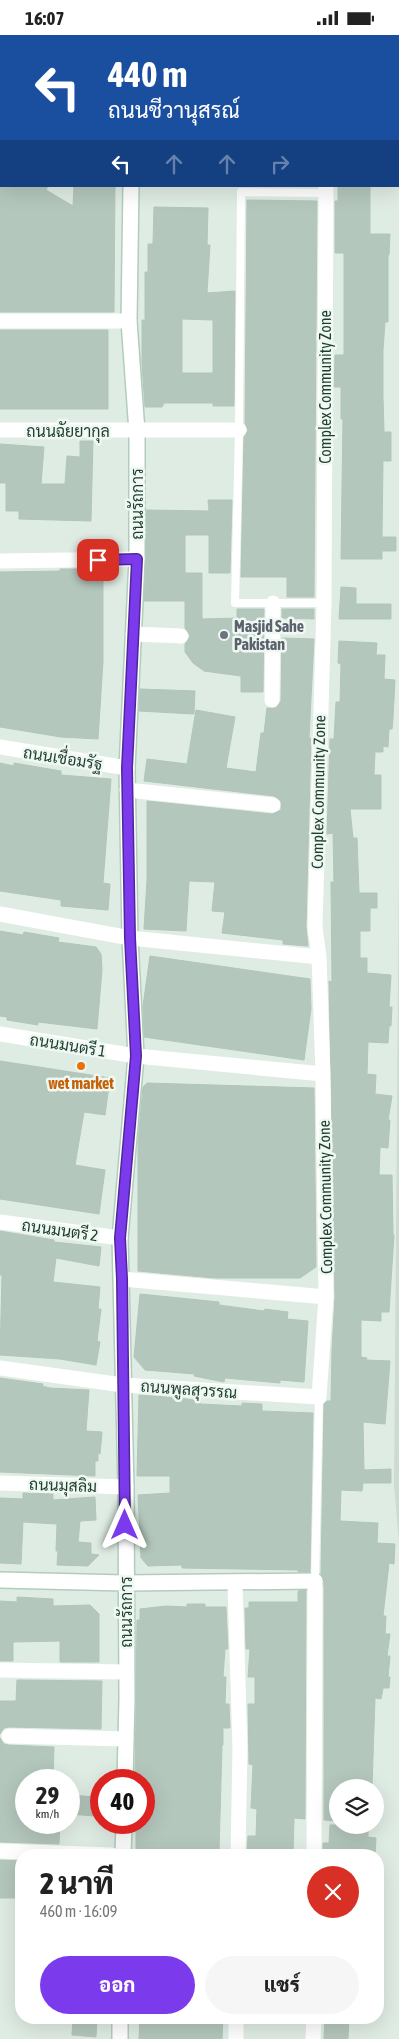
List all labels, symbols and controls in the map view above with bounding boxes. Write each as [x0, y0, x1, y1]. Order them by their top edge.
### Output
text: 16:07 [25, 7, 64, 29]
text: 440 m [108, 54, 187, 94]
icon: left [25, 55, 90, 120]
text: ถนนชีวานุสรณ์ [108, 97, 240, 123]
icon: left [107, 150, 135, 178]
icon: ahead [160, 150, 188, 178]
icon: ahead [213, 150, 241, 178]
icon: right [266, 150, 294, 178]
street label: Complex Community Zone [316, 310, 335, 464]
street label: ถนนฉัยยากุล [26, 421, 110, 443]
street label: ถนนรัถการ [127, 468, 146, 540]
pin [77, 539, 119, 581]
icon: arrive [84, 546, 112, 574]
place label: Masjid Sahe Pakistan [234, 617, 304, 653]
marker: Masjid Sahe Pakistan [218, 629, 230, 641]
street label: Complex Community Zone [308, 715, 329, 869]
street label: ถนนเชื่อมรัฐ [22, 738, 105, 775]
street label: ถนนมนตรี 1 [29, 1028, 108, 1060]
marker: wet market [75, 1060, 87, 1072]
place label: wet market [48, 1074, 114, 1092]
street label: Complex Community Zone [315, 1120, 336, 1274]
street label: ถนนมนตรี 2 [21, 1214, 100, 1244]
street label: ถนนพูลสุวรรณ [140, 1377, 238, 1404]
street label: ถนนมุสลิม [29, 1475, 97, 1498]
position arrow [98, 1498, 150, 1550]
street label: ถนนรัถการ [116, 1576, 135, 1648]
speed limit sign: 40 [90, 1769, 155, 1834]
map controls [329, 1779, 384, 1834]
button: layers [329, 1779, 384, 1834]
text: 29 [36, 1781, 59, 1809]
text: km/h [36, 1807, 59, 1821]
text: 2 นาที [40, 1866, 114, 1900]
button: close [307, 1866, 359, 1918]
text: 460 m · 16:09 [40, 1902, 117, 1920]
button: ออก [40, 1956, 195, 2014]
button: แชร์ [205, 1956, 359, 2014]

